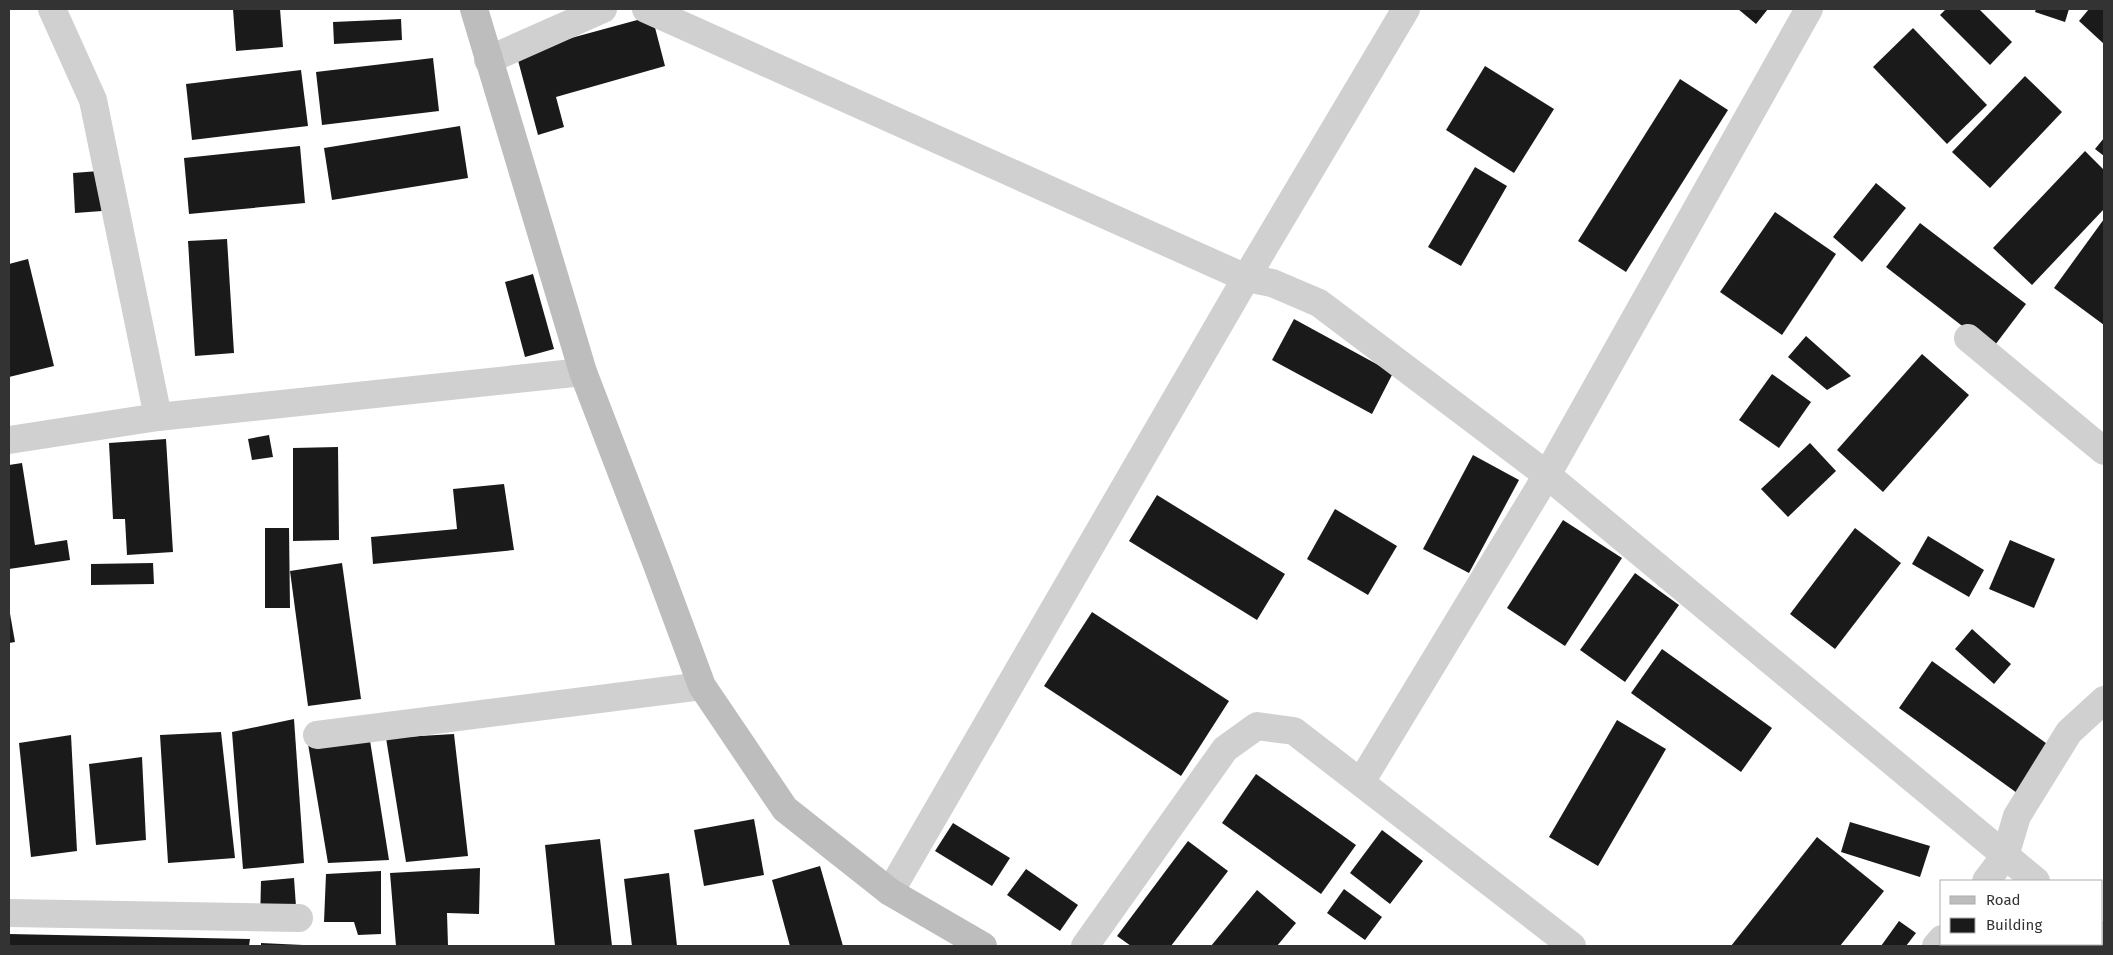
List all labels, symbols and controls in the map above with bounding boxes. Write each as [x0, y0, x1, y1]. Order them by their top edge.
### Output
legend [1940, 880, 2103, 945]
text: Road [1986, 891, 2021, 909]
text: Building [1986, 916, 2042, 934]

